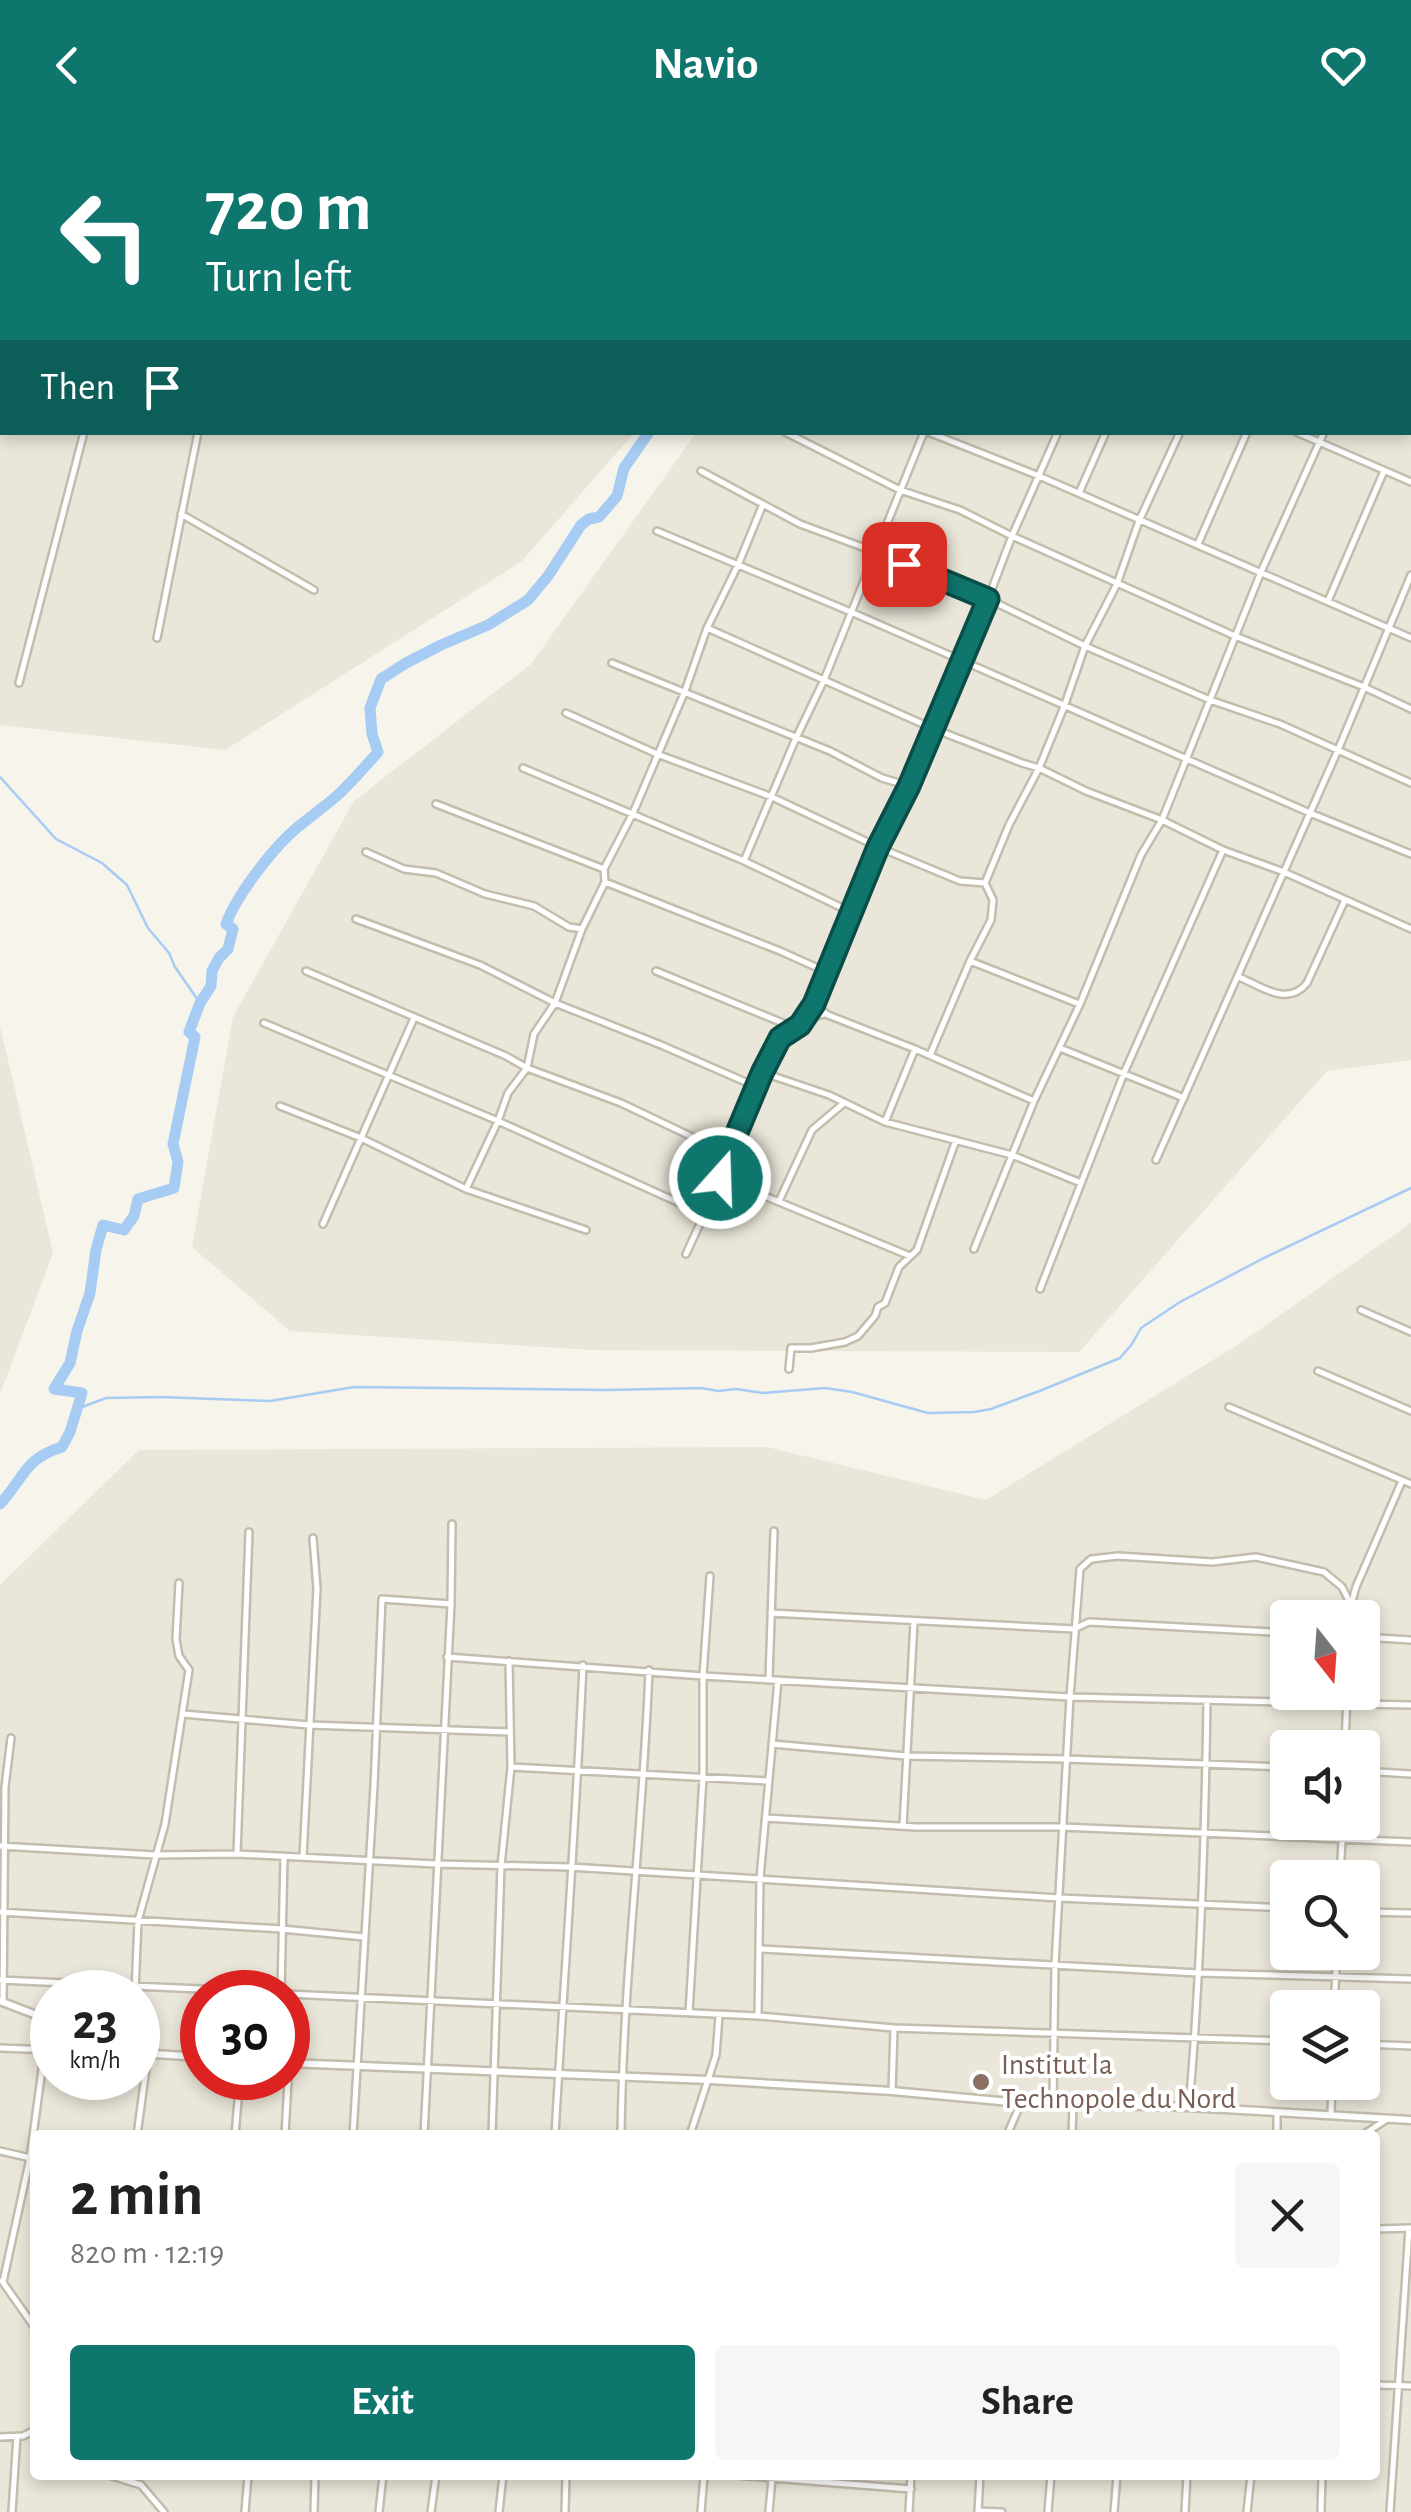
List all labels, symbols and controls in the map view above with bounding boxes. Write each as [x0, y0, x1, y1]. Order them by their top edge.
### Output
icon: back [40, 38, 95, 93]
icon: heart [1316, 38, 1371, 93]
text: Navio [653, 42, 758, 87]
icon: left [40, 170, 170, 300]
text: 720 m [205, 173, 372, 243]
text: Turn left [205, 255, 352, 300]
icon: arrive [135, 360, 190, 415]
text: Then [40, 369, 115, 407]
pin [862, 522, 947, 607]
icon: arrive [877, 537, 932, 592]
position arrow [668, 1126, 772, 1230]
north arrow [1270, 1600, 1380, 1710]
map controls [1270, 1600, 1380, 2100]
button: sound [1270, 1730, 1380, 1840]
button: search [1270, 1860, 1380, 1970]
speed limit sign: 30 [180, 1970, 310, 2100]
button: layers [1270, 1990, 1380, 2100]
text: 23 [72, 1998, 118, 2048]
text: km/h [69, 2048, 121, 2073]
place label: Institut la Technopole du Nord [1001, 2050, 1236, 2114]
marker: Institut la Technopole du Nord [970, 2071, 992, 2093]
button: close [1235, 2163, 1340, 2268]
text: 2 min [70, 2166, 203, 2226]
text: 820 m · 12:19 [70, 2237, 224, 2269]
button: Exit [70, 2345, 695, 2460]
button: Share [715, 2345, 1340, 2460]

